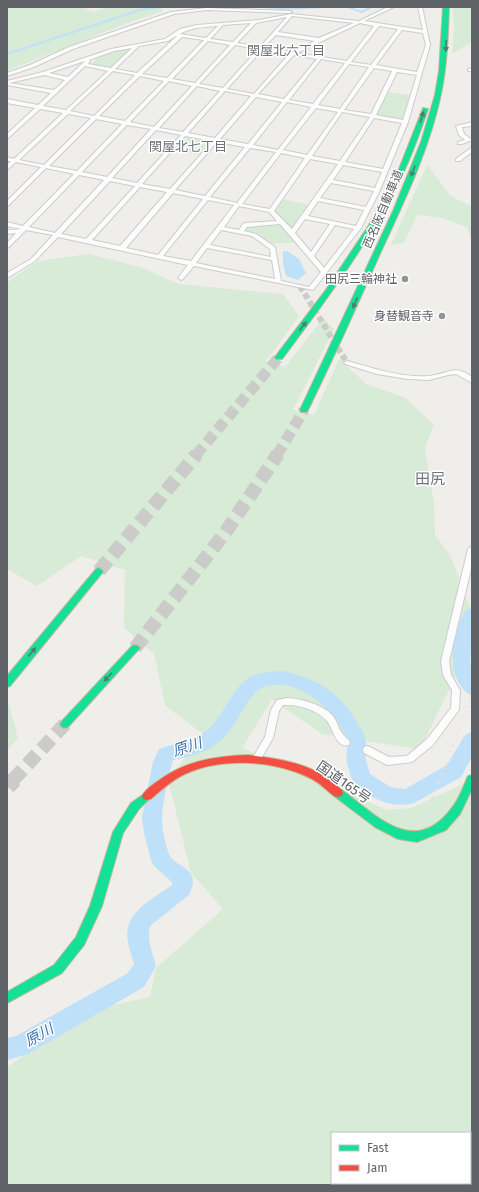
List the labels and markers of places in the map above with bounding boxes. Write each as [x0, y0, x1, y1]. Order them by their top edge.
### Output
place label: 田尻三輪神社 [325, 272, 397, 286]
marker: 田尻三輪神社 [400, 274, 410, 284]
place label: 身替観音寺 [374, 309, 434, 323]
marker: 身替観音寺 [437, 311, 447, 321]

